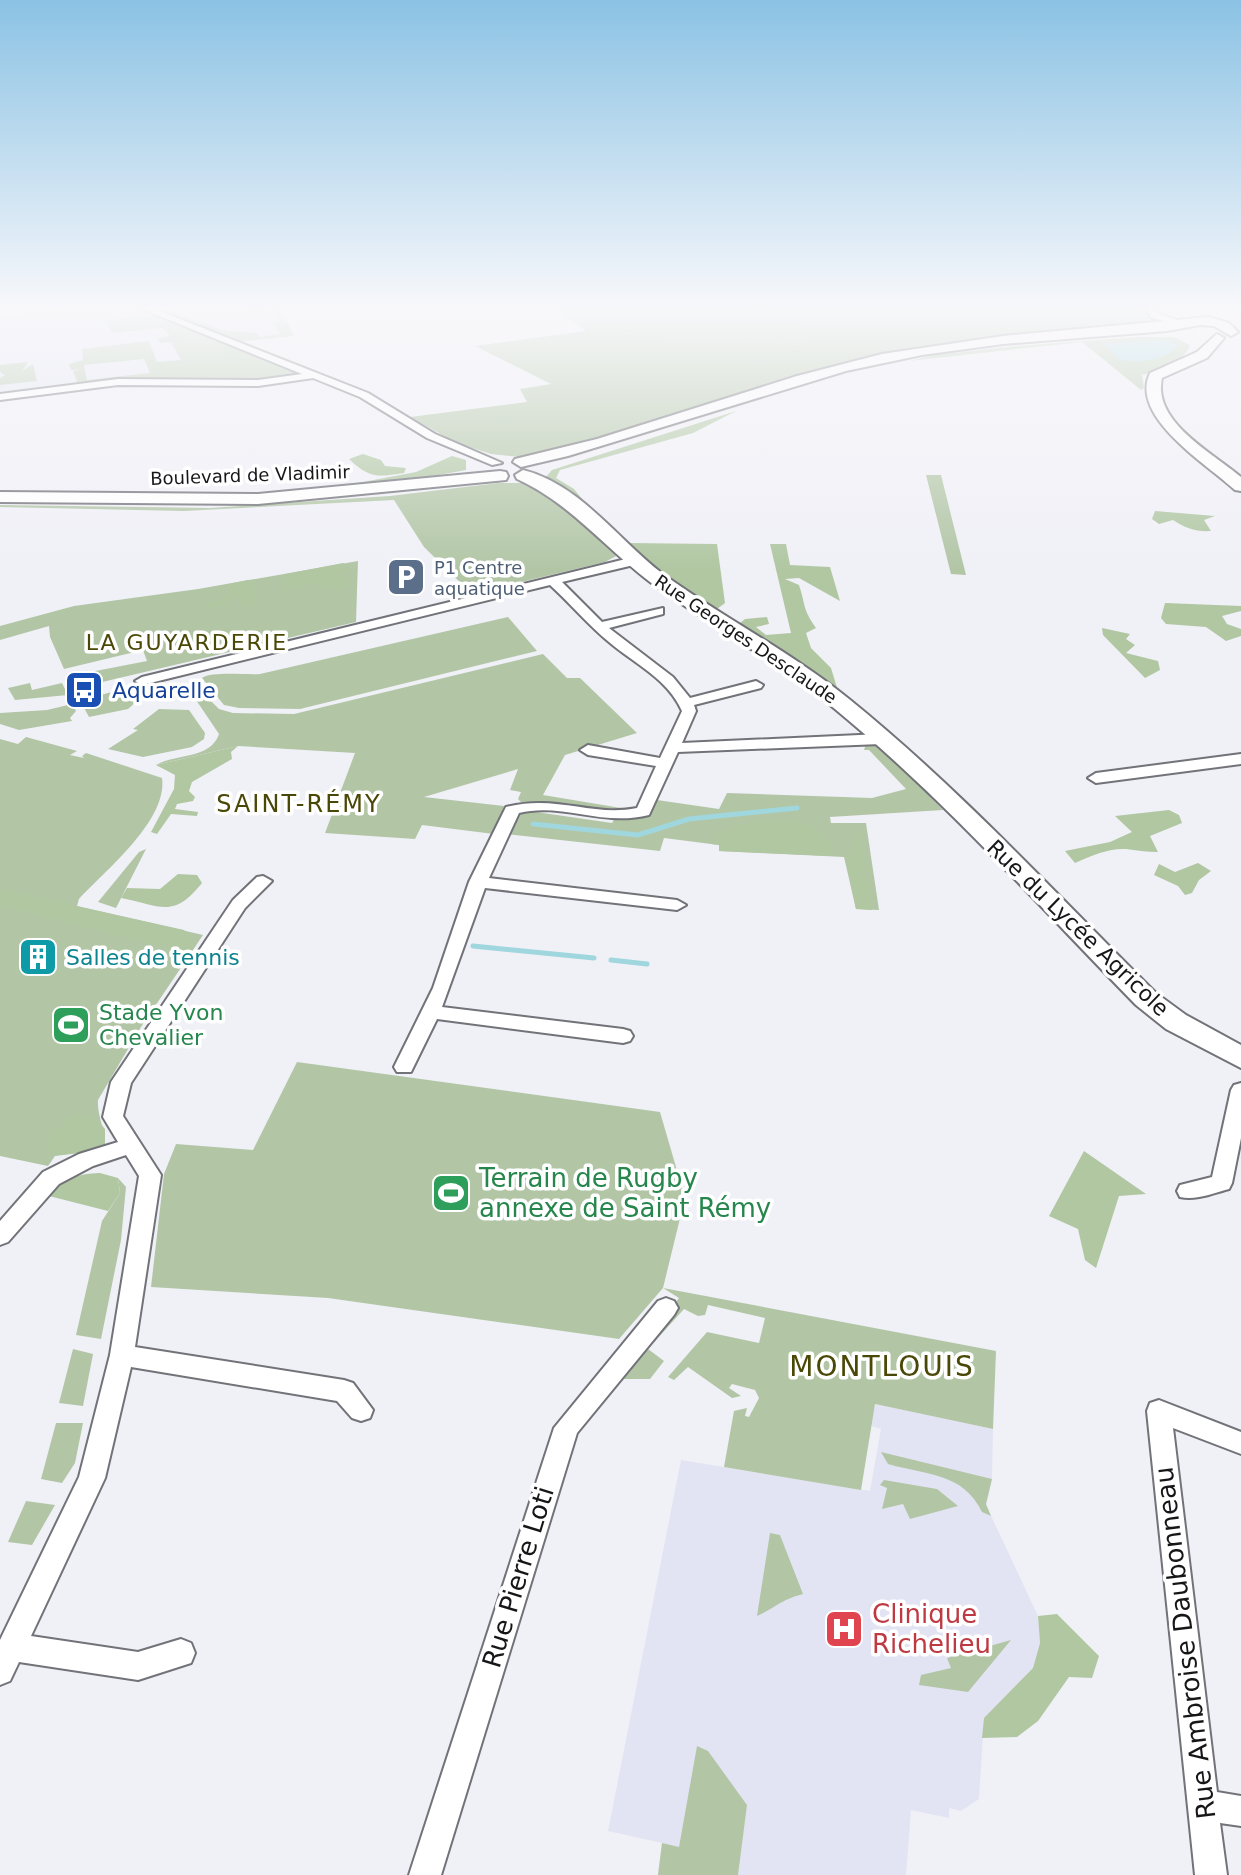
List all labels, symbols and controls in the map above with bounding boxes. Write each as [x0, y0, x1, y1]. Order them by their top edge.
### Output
street label: Boulevard de Vladimir [150, 461, 351, 489]
parking icon: P1 Centre aquatique [385, 556, 427, 598]
place label: P1 Centre aquatique [434, 557, 525, 599]
street label: Rue Georges Desclaude [651, 570, 841, 708]
district label: LA GUYARDERIE [86, 630, 288, 655]
bus stop icon: Aquarelle [63, 669, 105, 711]
place label: Aquarelle [112, 678, 216, 703]
district label: SAINT-RÉMY [216, 789, 382, 818]
street label: Rue du Lycée Agricole [982, 835, 1174, 1021]
building icon: Salles de tennis [17, 936, 59, 978]
place label: Salles de tennis [66, 945, 240, 970]
place label: Stade Yvon Chevalier [99, 1000, 223, 1050]
sports icon: Stade Yvon Chevalier [50, 1004, 92, 1046]
place label: Terrain de Rugby annexe de Saint Rémy [478, 1163, 771, 1223]
sports icon: Terrain de Rugby annexe de Saint Rémy [430, 1172, 472, 1214]
district label: MONTLOUIS [789, 1350, 975, 1383]
street label: Rue Ambroise Daubonneau [1149, 1465, 1221, 1821]
street label: Rue Pierre Loti [476, 1483, 560, 1671]
place label: Clinique Richelieu [872, 1599, 991, 1659]
hospital icon: Clinique Richelieu [823, 1608, 865, 1650]

